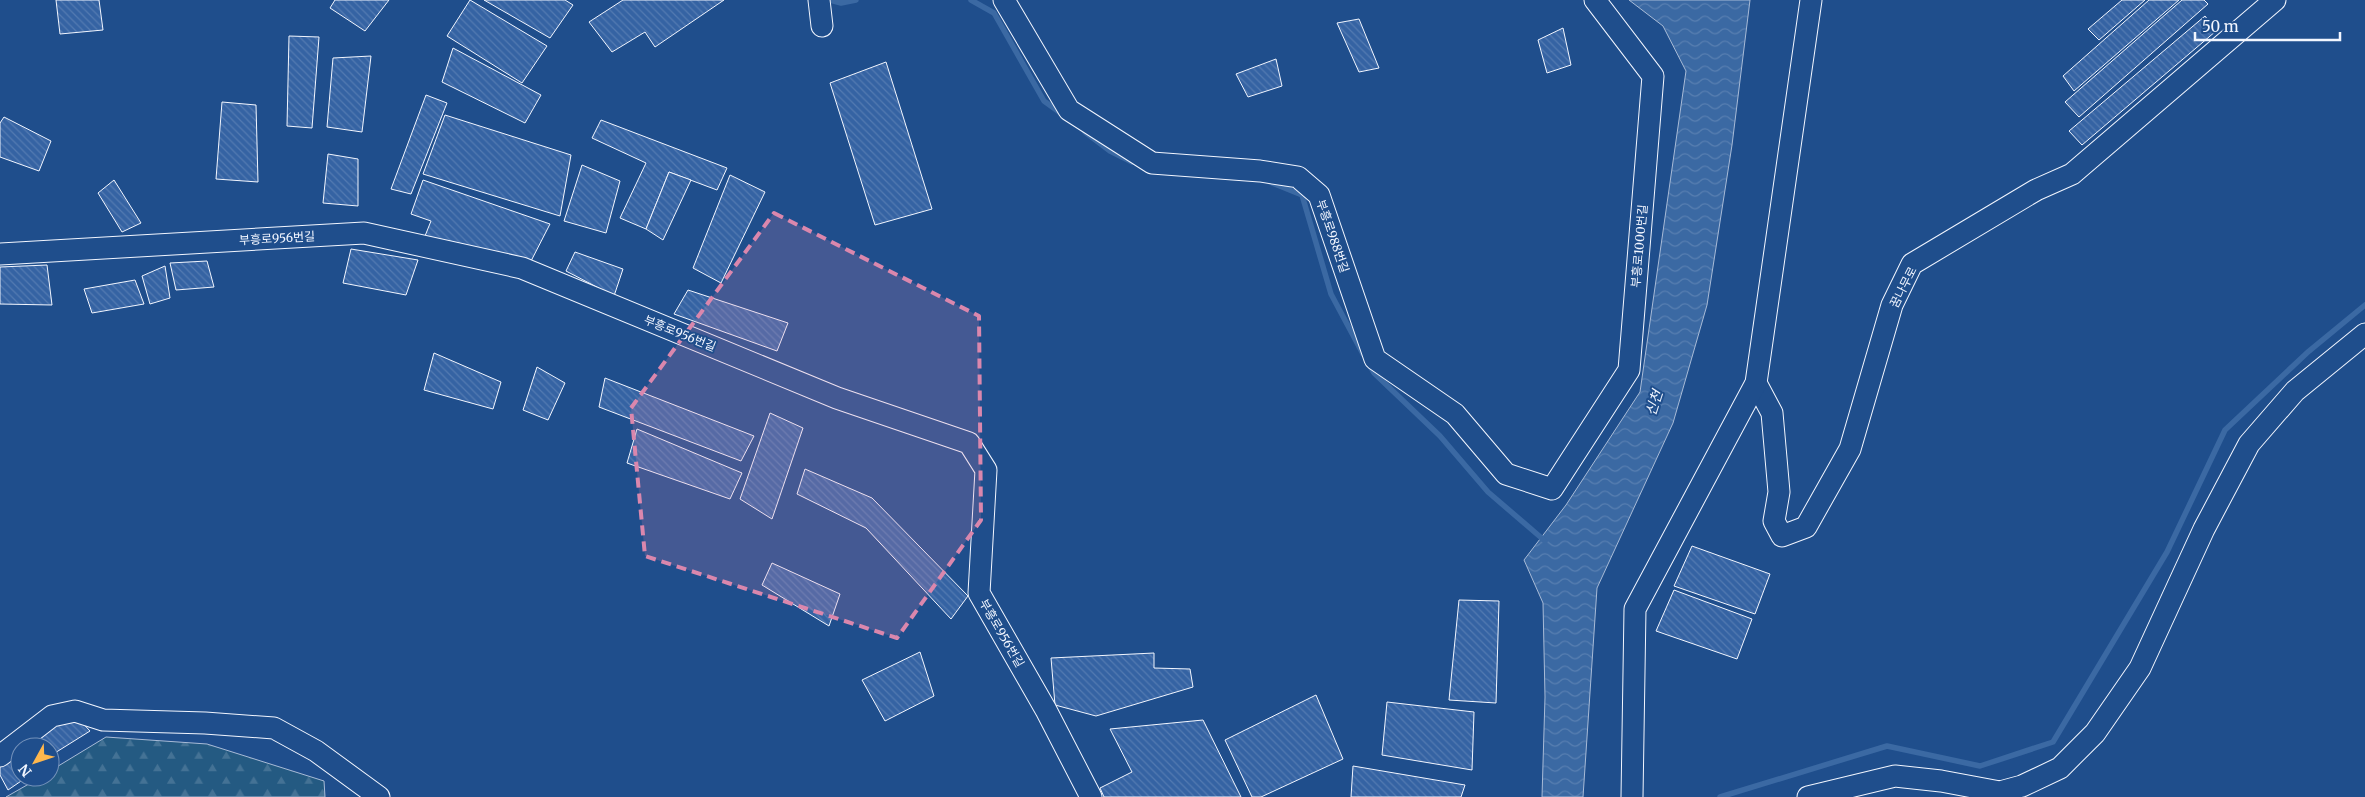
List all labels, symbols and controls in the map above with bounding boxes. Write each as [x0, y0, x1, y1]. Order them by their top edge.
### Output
scale bar [2195, 10, 2340, 42]
text: 50 m [2202, 17, 2239, 36]
street label: 부흥로988번길 [1313, 197, 1353, 275]
street label: 부흥로1000번길 [1628, 204, 1650, 288]
street label: 부흥로956번길 [239, 229, 315, 247]
street label: 꿈나무로 [1886, 264, 1920, 310]
street label: 부흥로956번길 [642, 312, 718, 354]
water label: 신천 [1641, 387, 1667, 418]
street label: 부흥로956번길 [976, 596, 1028, 670]
north arrow [10, 737, 60, 787]
text: N [15, 760, 35, 780]

